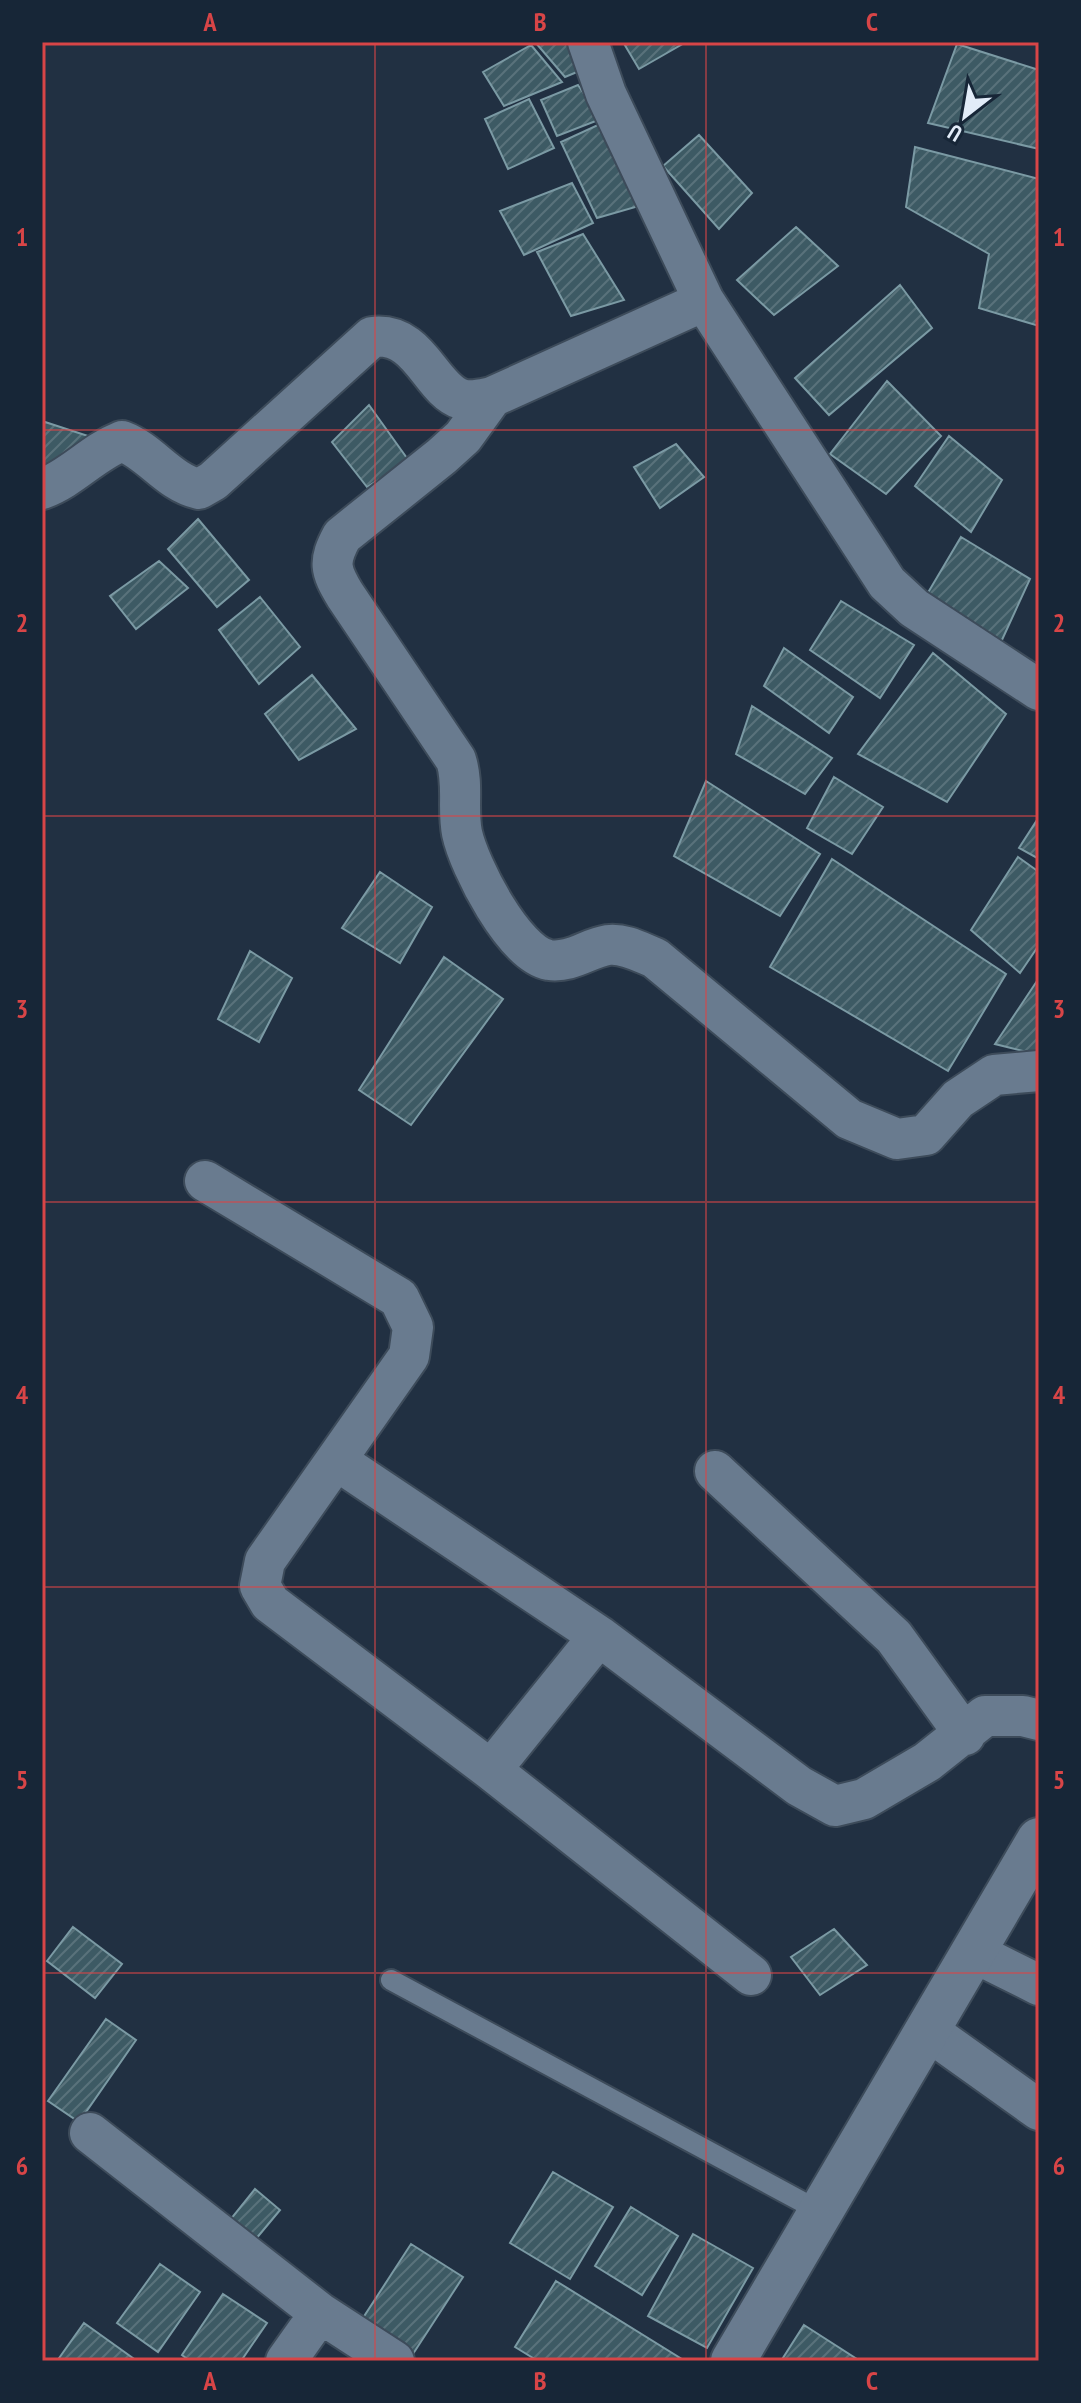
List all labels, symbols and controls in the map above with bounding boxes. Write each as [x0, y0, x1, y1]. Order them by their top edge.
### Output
text: A [202, 5, 217, 38]
text: B [534, 5, 547, 38]
text: C [866, 5, 878, 38]
north arrow [925, 76, 1005, 156]
text: U [943, 118, 967, 148]
text: 1 [16, 220, 28, 253]
text: 1 [1053, 220, 1065, 253]
text: 2 [16, 606, 28, 639]
text: 2 [1053, 606, 1065, 639]
text: 3 [16, 992, 28, 1025]
text: 3 [1053, 992, 1065, 1025]
text: 4 [16, 1378, 29, 1411]
text: 4 [1053, 1378, 1066, 1411]
text: 5 [16, 1763, 28, 1796]
text: 5 [1053, 1763, 1065, 1796]
text: 6 [16, 2149, 28, 2182]
text: 6 [1053, 2149, 1065, 2182]
text: A [202, 2364, 217, 2397]
text: B [534, 2364, 547, 2397]
text: C [866, 2364, 878, 2397]

